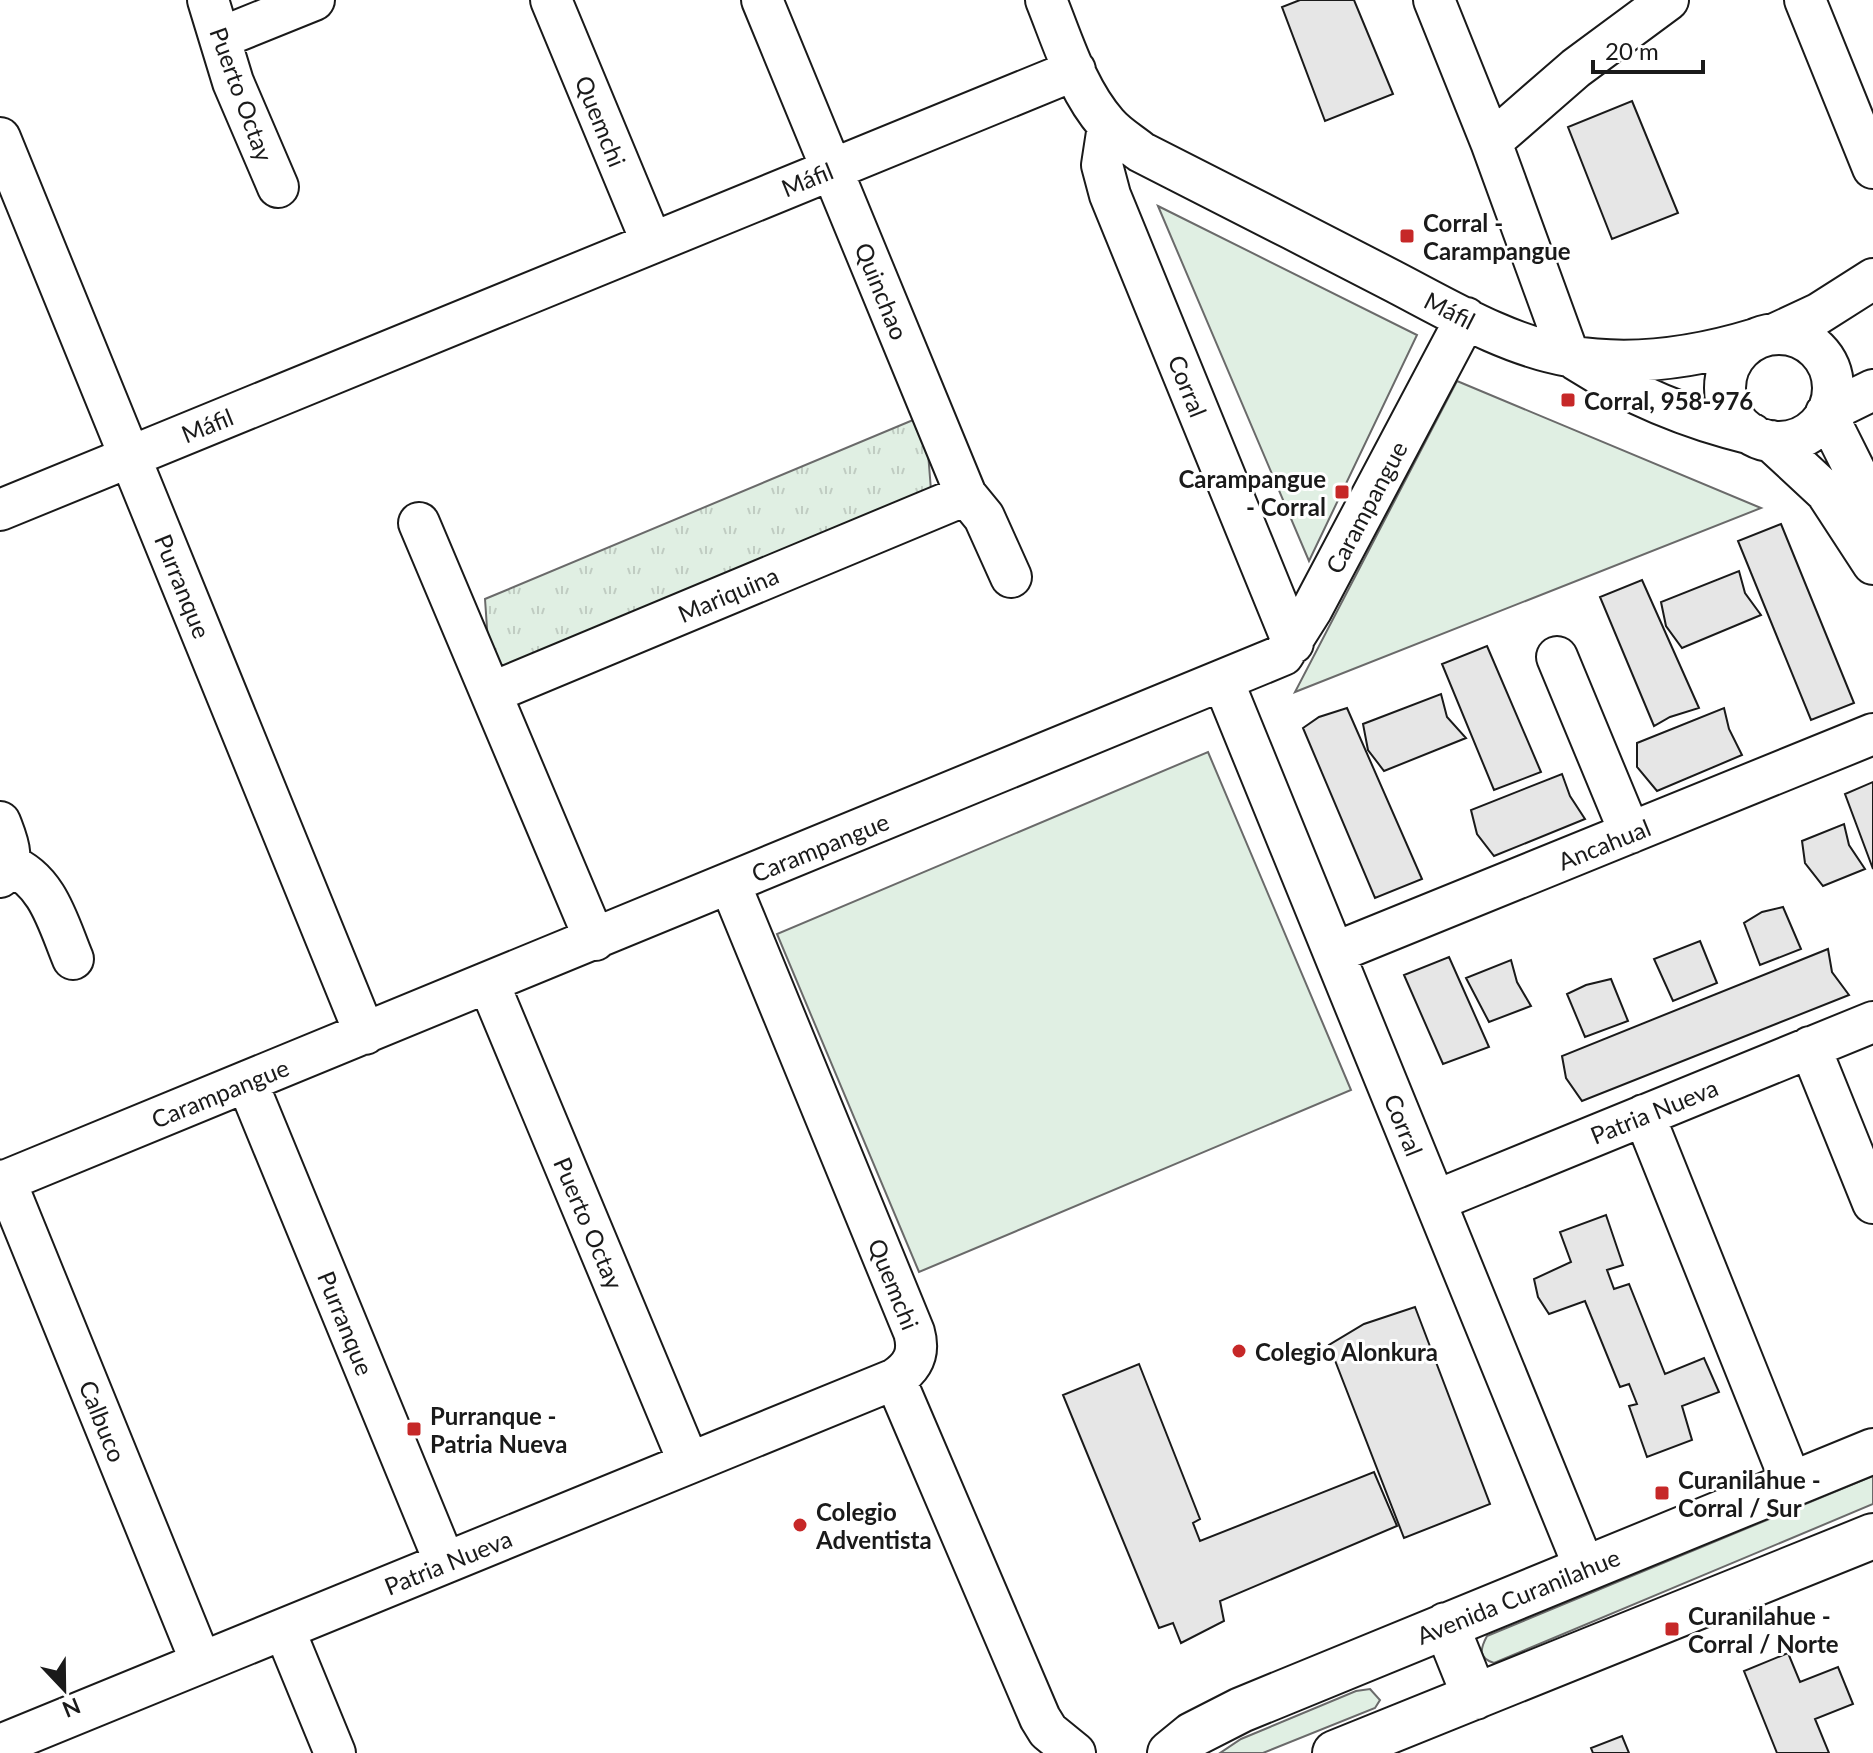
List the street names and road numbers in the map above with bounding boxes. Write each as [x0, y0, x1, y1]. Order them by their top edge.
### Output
street label: Puerto Octay [204, 23, 280, 166]
street label: Quemchi [570, 71, 632, 171]
street label: Máfil [777, 156, 837, 202]
street label: Quinchao [849, 238, 915, 344]
street label: Máfil [1420, 285, 1480, 335]
street label: Corral [1163, 351, 1213, 421]
street label: Máfil [177, 402, 237, 448]
street label: Carampangue [1319, 436, 1413, 578]
street label: Purranque [149, 530, 217, 642]
street label: Mariquina [673, 560, 783, 628]
street label: Carampangue [747, 806, 893, 888]
street label: Ancahual [1553, 812, 1655, 876]
street label: Carampangue [147, 1052, 293, 1134]
street label: Patria Nueva [1586, 1072, 1722, 1150]
street label: Corral [1379, 1090, 1429, 1160]
street label: Puerto Octay [548, 1153, 630, 1294]
street label: Quemchi [863, 1234, 925, 1334]
street label: Purranque [312, 1267, 380, 1379]
street label: Calbuco [74, 1376, 132, 1466]
street label: Patria Nueva [380, 1523, 516, 1601]
street label: Avenida Curanilahue [1412, 1542, 1624, 1650]

